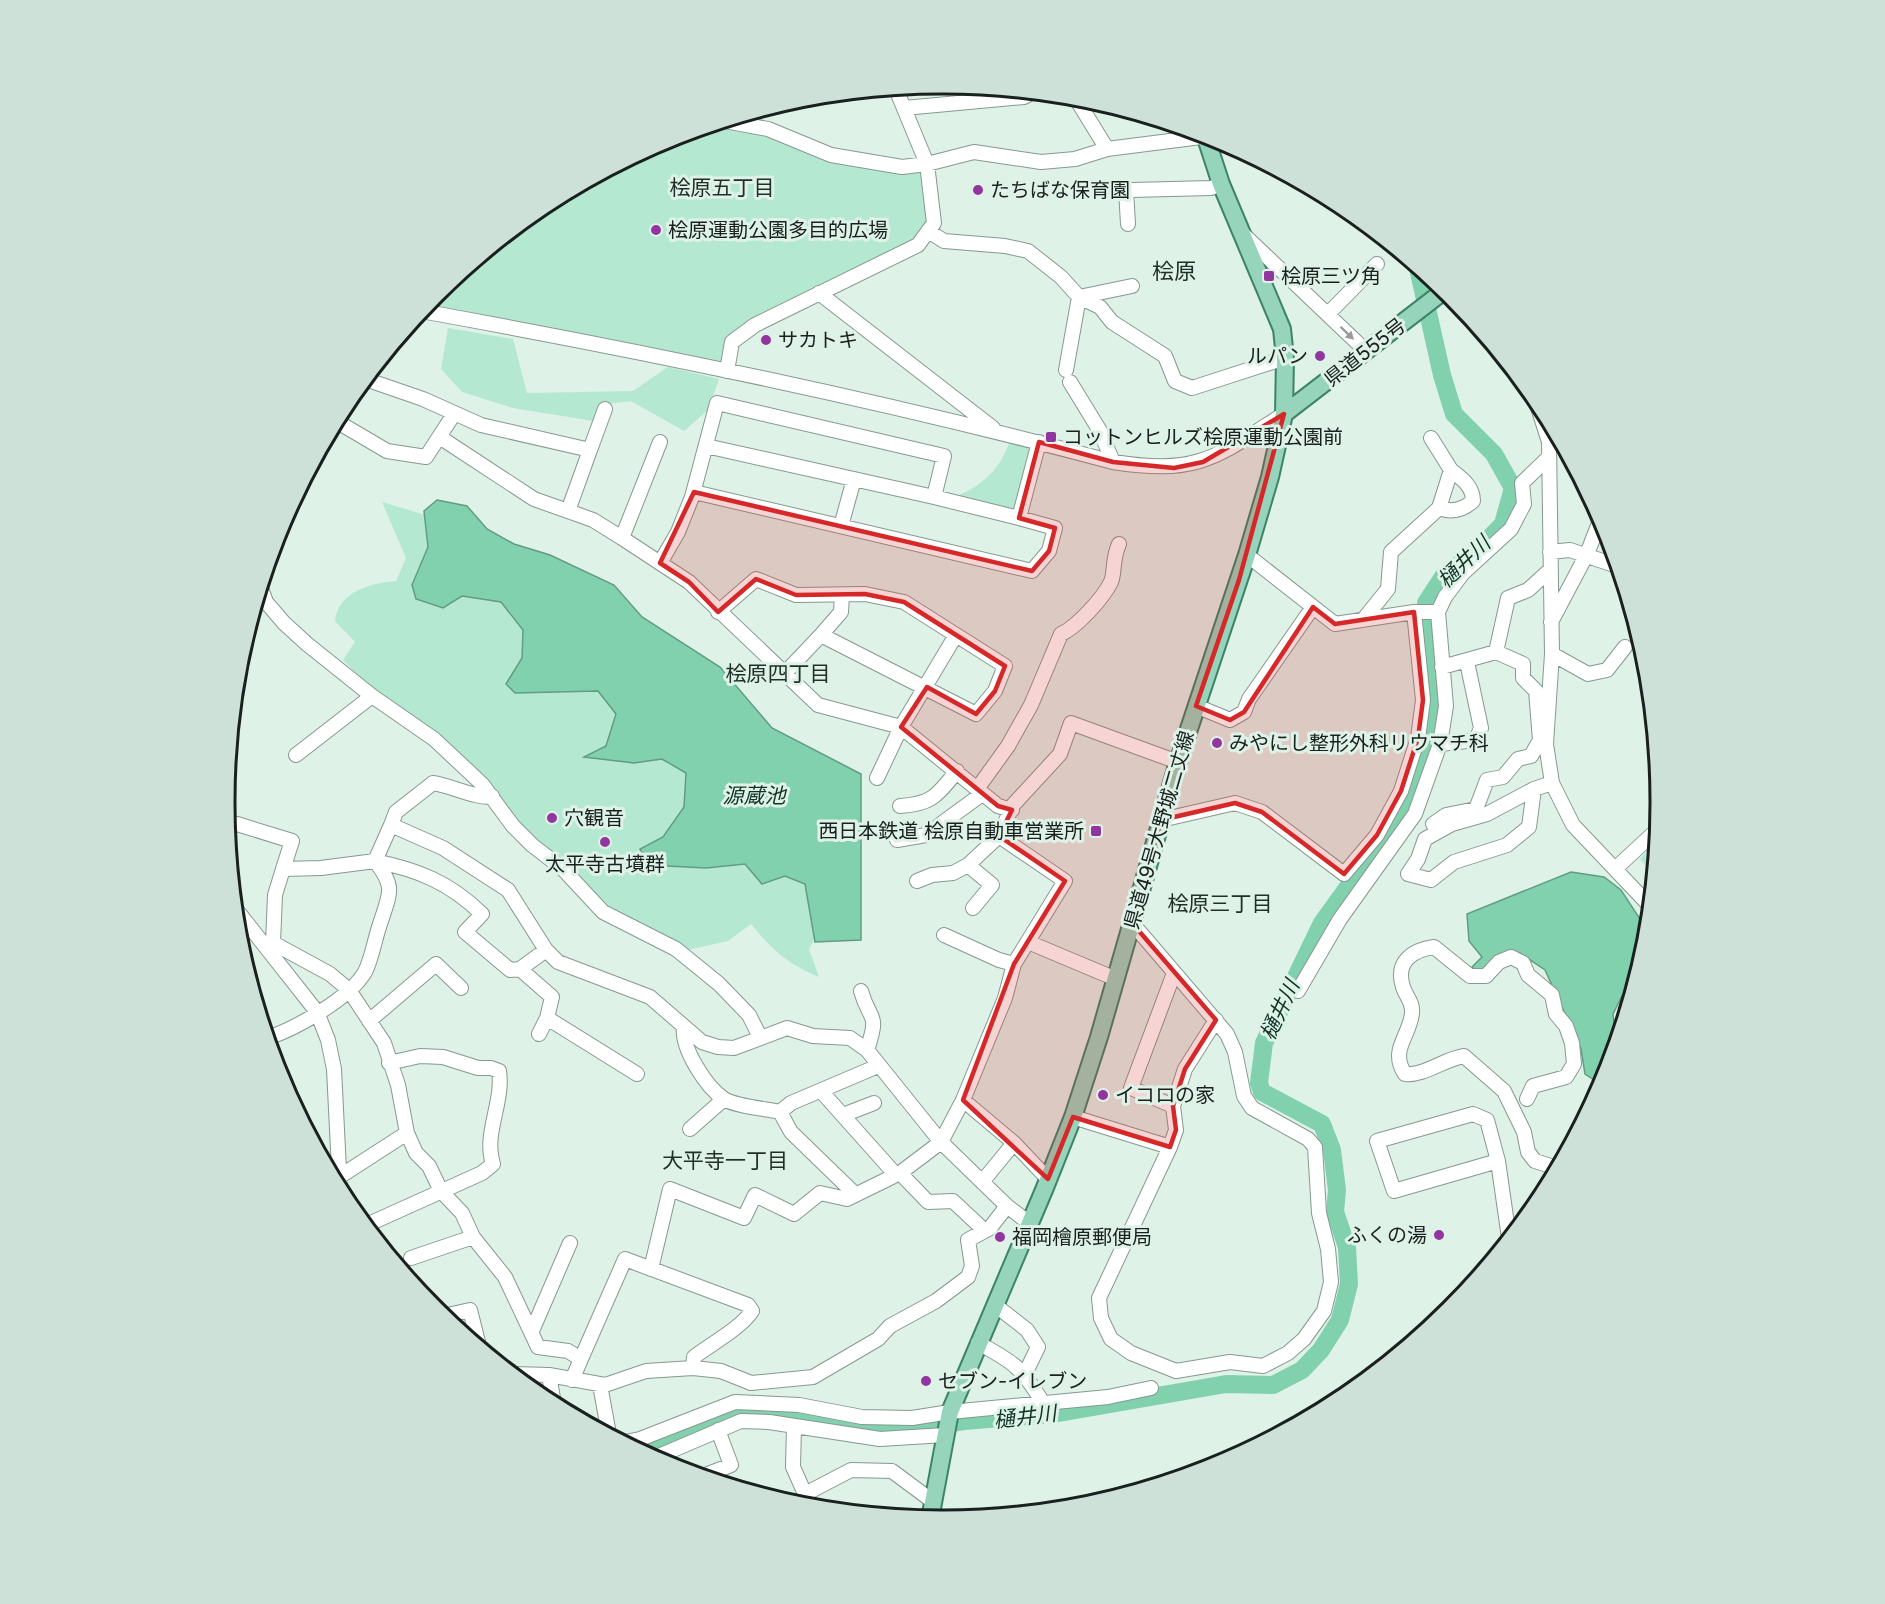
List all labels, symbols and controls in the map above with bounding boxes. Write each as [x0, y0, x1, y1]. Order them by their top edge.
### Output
district label: 桧原五丁目 [670, 175, 775, 200]
place label: たちばな保育園 [990, 178, 1130, 202]
marker: たちばな保育園 [971, 183, 985, 197]
place label: 桧原運動公園多目的広場 [668, 218, 888, 242]
marker: 桧原運動公園多目的広場 [649, 223, 663, 237]
district label: 桧原 [1152, 258, 1196, 284]
place label: 桧原三ツ角 [1281, 264, 1381, 288]
marker: 桧原三ツ角 [1262, 269, 1276, 283]
street label: 県道555号 [1320, 313, 1410, 391]
one-way arrow [1339, 325, 1353, 339]
place label: サカトキ [778, 328, 858, 352]
marker: サカトキ [759, 333, 773, 347]
place label: ルパン [1247, 344, 1308, 368]
marker: ルパン [1313, 349, 1327, 363]
place label: コットンヒルズ桧原運動公園前 [1063, 425, 1343, 449]
marker: コットンヒルズ桧原運動公園前 [1044, 430, 1058, 444]
water label: 樋井川 [1432, 529, 1496, 593]
district label: 桧原四丁目 [726, 661, 831, 686]
street label: 県道49号大野城二丈線 [1119, 728, 1199, 932]
place label: みやにし整形外科リウマチ科 [1229, 731, 1489, 755]
marker: みやにし整形外科リウマチ科 [1210, 736, 1224, 750]
water label: 源蔵池 [723, 783, 787, 808]
place label: 穴観音 [564, 806, 624, 830]
marker: 穴観音 [545, 811, 559, 825]
place label: 西日本鉄道 桧原自動車営業所 [818, 819, 1084, 843]
marker: 西日本鉄道 桧原自動車営業所 [1089, 824, 1103, 838]
marker: 太平寺古墳群 [598, 835, 612, 849]
place label: 太平寺古墳群 [545, 852, 665, 876]
district label: 桧原三丁目 [1168, 891, 1273, 916]
water label: 樋井川 [1255, 974, 1305, 1044]
place label: イコロの家 [1115, 1083, 1215, 1107]
marker: イコロの家 [1096, 1088, 1110, 1102]
district label: 大平寺一丁目 [662, 1148, 788, 1173]
place label: ふくの湯 [1347, 1223, 1427, 1247]
place label: 福岡檜原郵便局 [1012, 1225, 1152, 1249]
marker: ふくの湯 [1432, 1228, 1446, 1242]
marker: 福岡檜原郵便局 [993, 1230, 1007, 1244]
place label: セブン-イレブン [938, 1369, 1087, 1393]
marker: セブン-イレブン [919, 1374, 933, 1388]
water label: 樋井川 [992, 1400, 1060, 1433]

